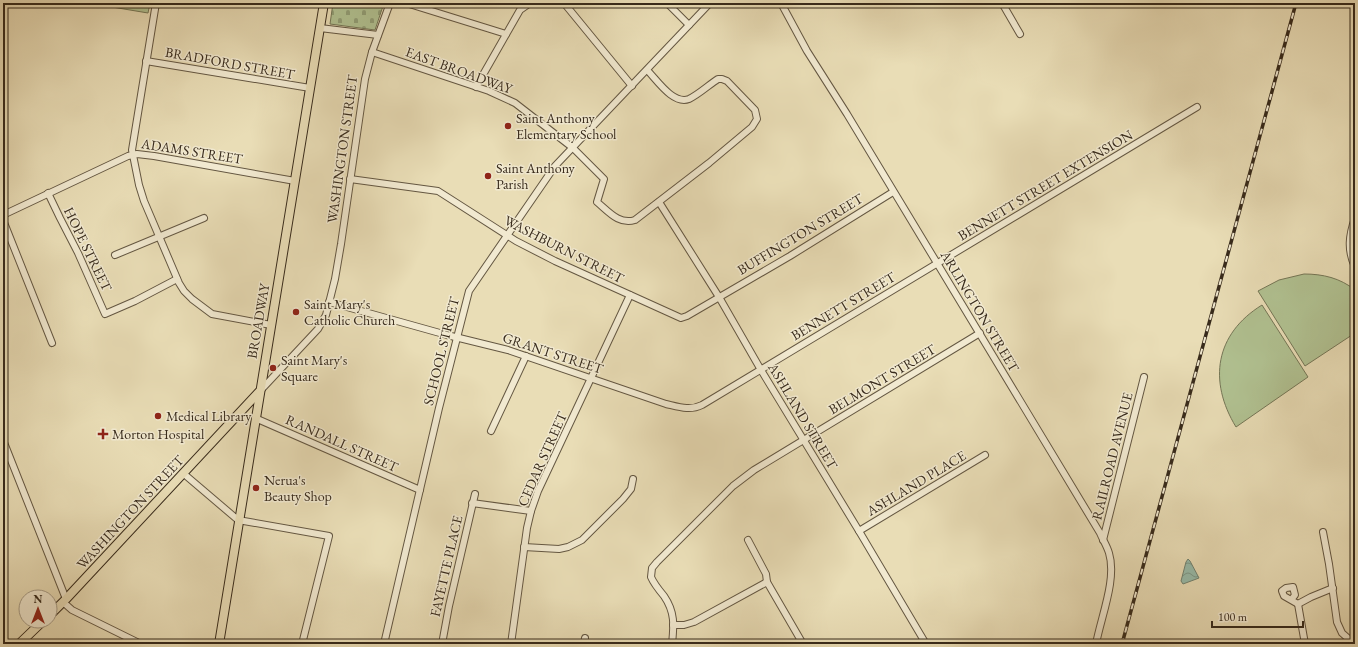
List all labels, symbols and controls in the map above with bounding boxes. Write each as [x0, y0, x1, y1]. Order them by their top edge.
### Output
street label: EAST BROADWAY [403, 42, 516, 98]
street label: BRADFORD STREET [164, 43, 297, 83]
street label: WASHINGTON STREET [323, 73, 361, 224]
place label: Saint Anthony Elementary School [516, 109, 617, 143]
marker: Saint Anthony Elementary School [503, 121, 513, 131]
street label: BENNETT STREET EXTENSION [954, 126, 1136, 244]
street label: ADAMS STREET [139, 134, 245, 168]
place label: Saint Anthony Parish [496, 159, 576, 193]
marker: Saint Anthony Parish [483, 171, 493, 181]
street label: BUFFINGTON STREET [734, 189, 867, 279]
street label: HOPE STREET [60, 204, 116, 295]
street label: WASHBURN STREET [501, 211, 627, 287]
street label: ARLINGTON STREET [936, 246, 1024, 376]
street label: BENNETT STREET [787, 267, 899, 344]
street label: BROADWAY [243, 281, 274, 360]
street label: SCHOOL STREET [419, 294, 463, 407]
place label: Saint Mary's Catholic Church [304, 295, 395, 329]
marker: Saint Mary's Catholic Church [291, 307, 301, 317]
street label: GRANT STREET [500, 328, 606, 378]
street label: BELMONT STREET [825, 340, 939, 418]
place label: Saint Mary's Square [281, 351, 348, 385]
street label: ASHLAND STREET [764, 359, 842, 473]
marker: Saint Mary's Square [268, 363, 278, 373]
street label: RAILROAD AVENUE [1087, 390, 1137, 522]
place label: Medical Library [166, 407, 252, 425]
street label: CEDAR STREET [513, 408, 571, 509]
street label: RANDALL STREET [283, 410, 402, 476]
marker: Medical Library [153, 411, 163, 421]
place label: Morton Hospital [112, 425, 205, 443]
marker: Morton Hospital [97, 428, 109, 440]
street label: ASHLAND PLACE [862, 446, 969, 520]
street label: WASHINGTON STREET [73, 451, 188, 573]
place label: Nerua's Beauty Shop [264, 471, 332, 505]
marker: Nerua's Beauty Shop [251, 483, 261, 493]
street label: FAYETTE PLACE [426, 514, 466, 618]
north arrow [18, 589, 58, 629]
text: N [34, 592, 43, 606]
scale bar [1212, 603, 1303, 629]
text: 100 m [1218, 609, 1248, 625]

